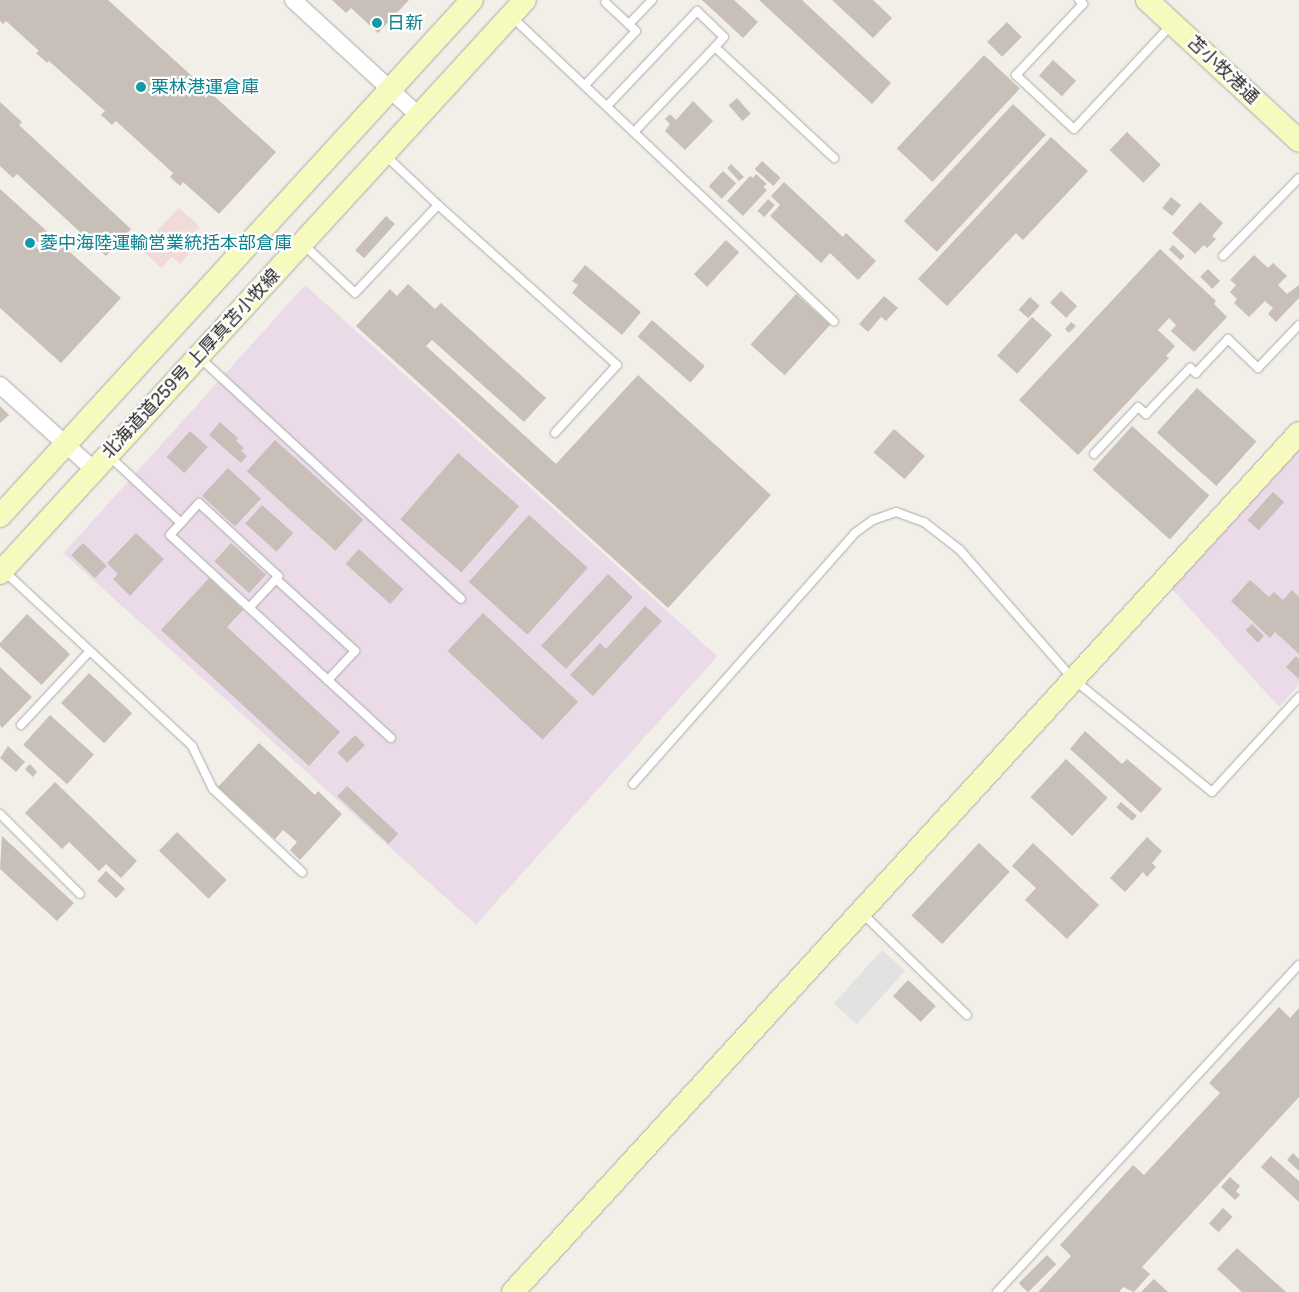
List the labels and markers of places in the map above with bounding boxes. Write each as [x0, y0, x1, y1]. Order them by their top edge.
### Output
place label: 日新 [387, 12, 423, 34]
marker: 日新 [371, 17, 383, 29]
place label: 栗林港運倉庫 [151, 76, 259, 98]
marker: 栗林港運倉庫 [135, 81, 147, 93]
place label: 菱中海陸運輸営業統括本部倉庫 [40, 232, 292, 254]
marker: 菱中海陸運輸営業統括本部倉庫 [24, 237, 36, 249]

